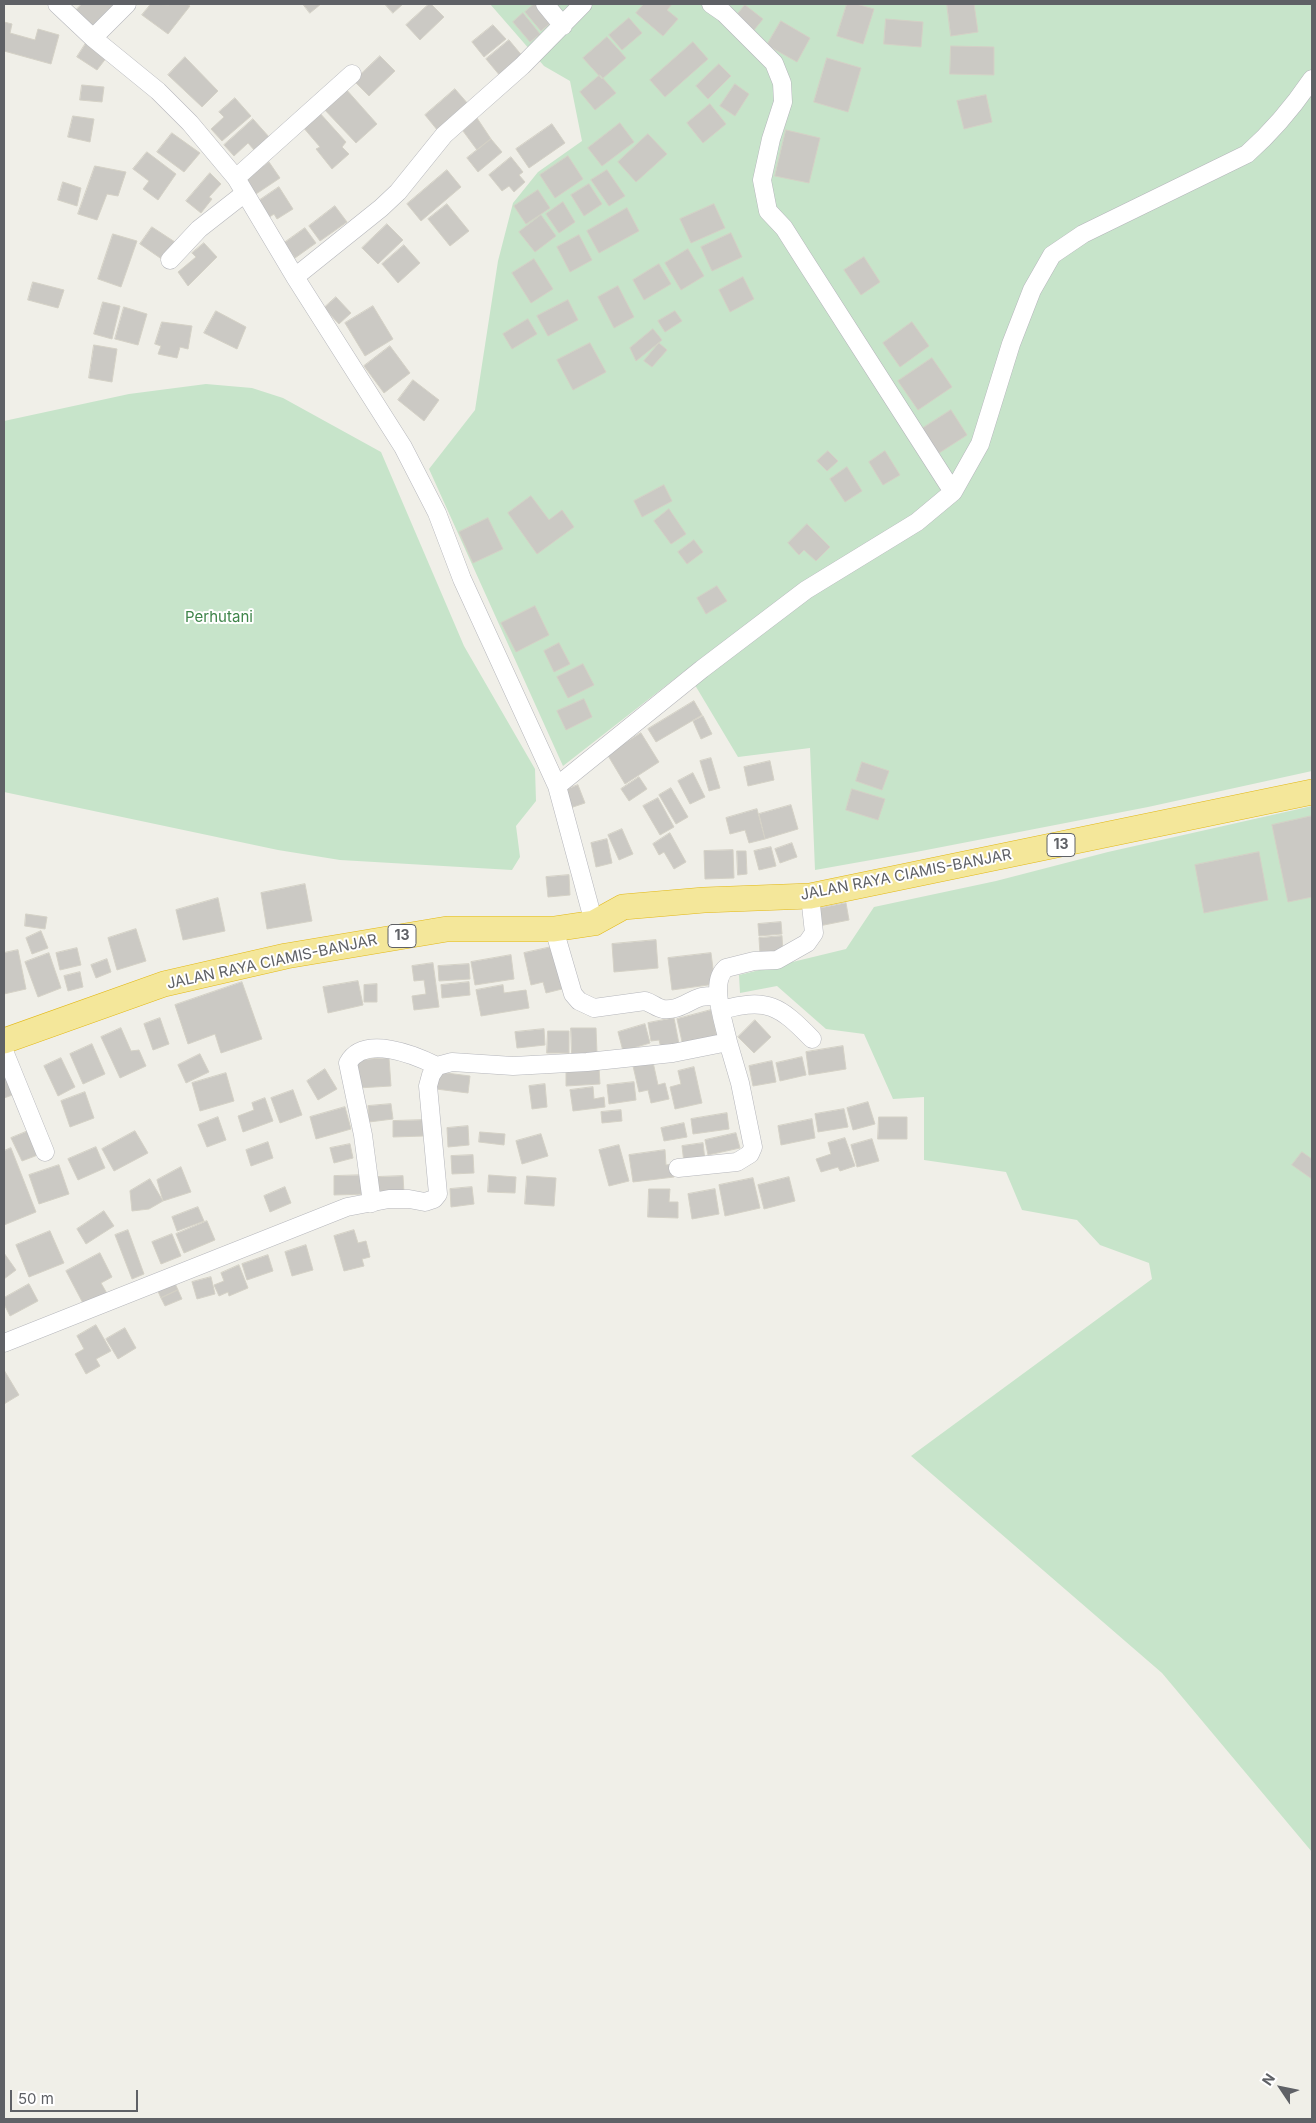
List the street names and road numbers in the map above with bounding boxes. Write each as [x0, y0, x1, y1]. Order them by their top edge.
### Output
road number: 13 [1047, 834, 1075, 856]
street label: JALAN RAYA CIAMIS-BANJAR [799, 846, 1013, 904]
road number: 13 [388, 924, 416, 948]
street label: JALAN RAYA CIAMIS-BANJAR [165, 931, 379, 993]

